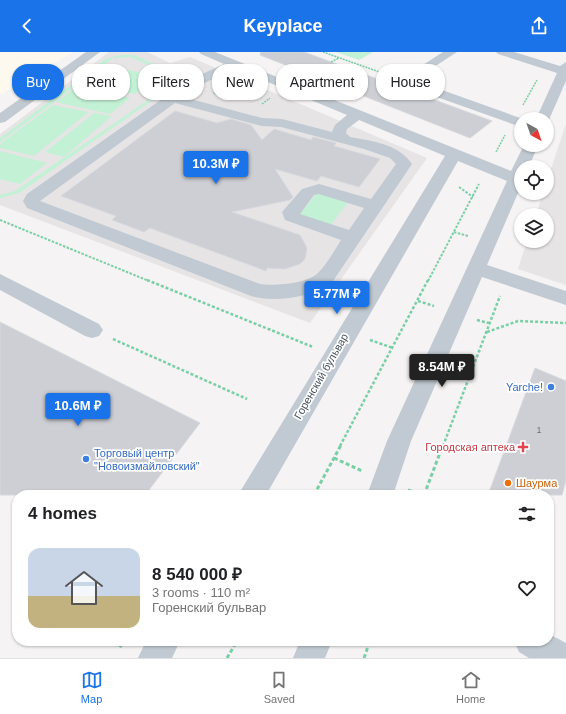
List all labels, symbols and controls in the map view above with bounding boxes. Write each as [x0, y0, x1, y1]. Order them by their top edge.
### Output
icon: back [16, 15, 38, 37]
icon: share [528, 15, 550, 37]
text: Keyplace [243, 16, 323, 36]
chip: Buy [12, 64, 64, 100]
chip: Rent [72, 64, 130, 100]
chip: Filters [138, 64, 204, 100]
chip: New [212, 64, 268, 100]
chip: Apartment [276, 64, 368, 100]
chip: House [376, 64, 445, 100]
north arrow [514, 112, 554, 152]
map controls [514, 112, 554, 248]
pin: 10.3M ₽ [179, 151, 253, 185]
text: 10.3M ₽ [192, 156, 240, 171]
button: locate [514, 160, 554, 200]
button: layers [514, 208, 554, 248]
pin: 5.77M ₽ [300, 281, 374, 315]
text: 5.77M ₽ [313, 286, 361, 301]
street label: Горенский бульвар [292, 331, 350, 421]
pin: 8.54M ₽ [405, 354, 479, 388]
text: 8.54M ₽ [418, 359, 466, 374]
place label: Yarche! [506, 381, 543, 393]
marker: Yarche! [546, 382, 556, 392]
pin: 10.6M ₽ [41, 393, 115, 427]
text: 10.6M ₽ [54, 398, 102, 413]
house number: 1 [536, 425, 542, 435]
place label: Городская аптека [425, 441, 516, 453]
marker: Городская аптека [518, 442, 528, 452]
place label: Торговый центр "Новоизмайловский" [94, 447, 200, 472]
marker: Торговый центр "Новоизмайловский" [81, 454, 91, 464]
place label: Шаурма [516, 477, 558, 489]
marker: Шаурма [503, 478, 513, 488]
icon: filters [516, 503, 538, 525]
text: 4 homes [28, 504, 97, 523]
icon: home [60, 564, 108, 612]
text: 8 540 000 ₽ [152, 565, 242, 584]
icon: heart [516, 577, 538, 599]
text: 3 rooms · 110 m² [152, 585, 250, 600]
text: Горенский бульвар [152, 600, 266, 615]
tab: Map [81, 669, 103, 705]
tab: Saved [264, 669, 295, 705]
tab: Home [456, 669, 485, 705]

